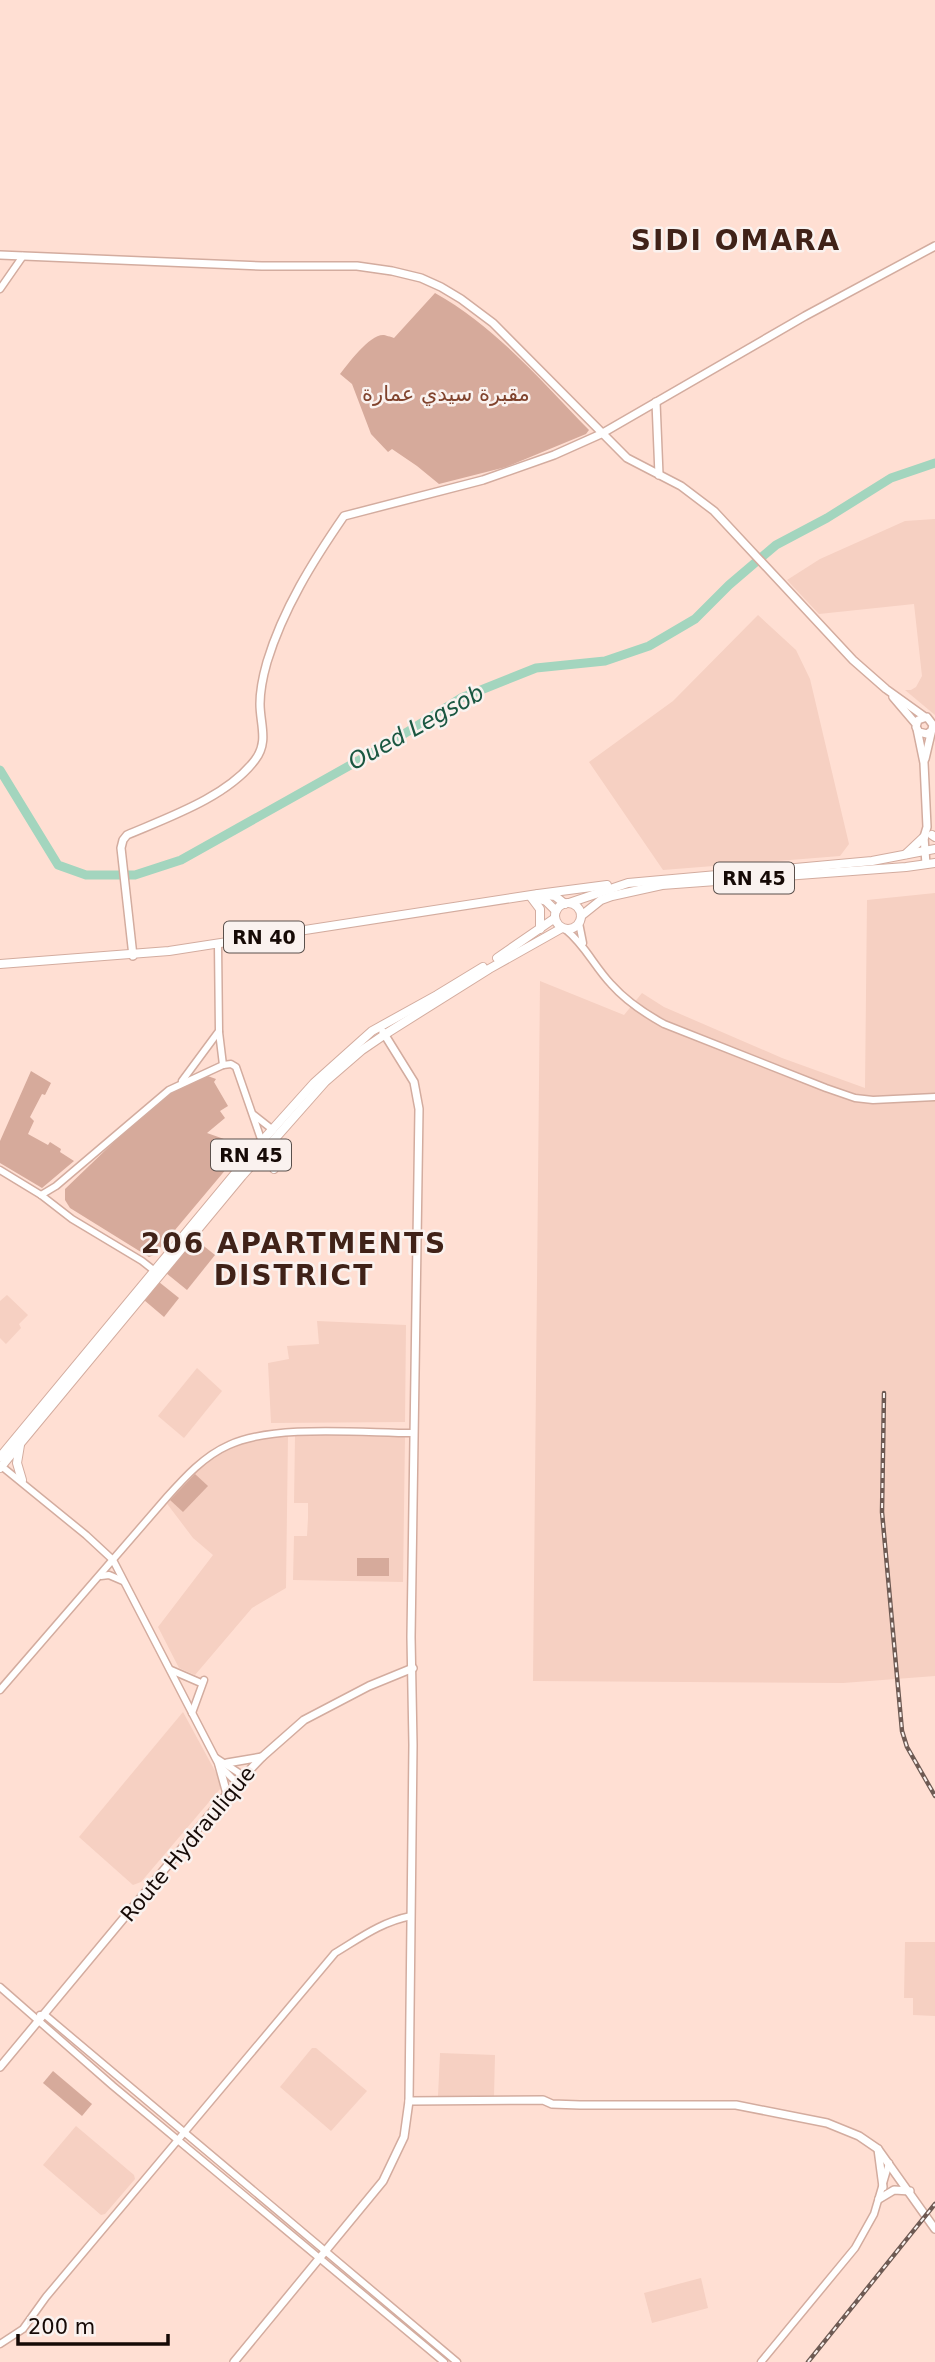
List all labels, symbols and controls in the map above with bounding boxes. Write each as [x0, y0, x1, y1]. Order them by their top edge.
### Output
district label: SIDI OMARA [631, 224, 841, 257]
park label: مقبرة سيدي عمارة [362, 382, 530, 406]
water label: Oued Legsob [344, 679, 488, 775]
road number: RN 45 [714, 862, 794, 894]
road number: RN 40 [224, 922, 304, 953]
road number: RN 45 [211, 1140, 291, 1170]
district label: 206 APARTMENTS DISTRICT [141, 1227, 447, 1292]
street label: Route Hydraulique [116, 1762, 260, 1926]
scale bar [18, 2302, 168, 2346]
text: 200 m [28, 2315, 95, 2339]

